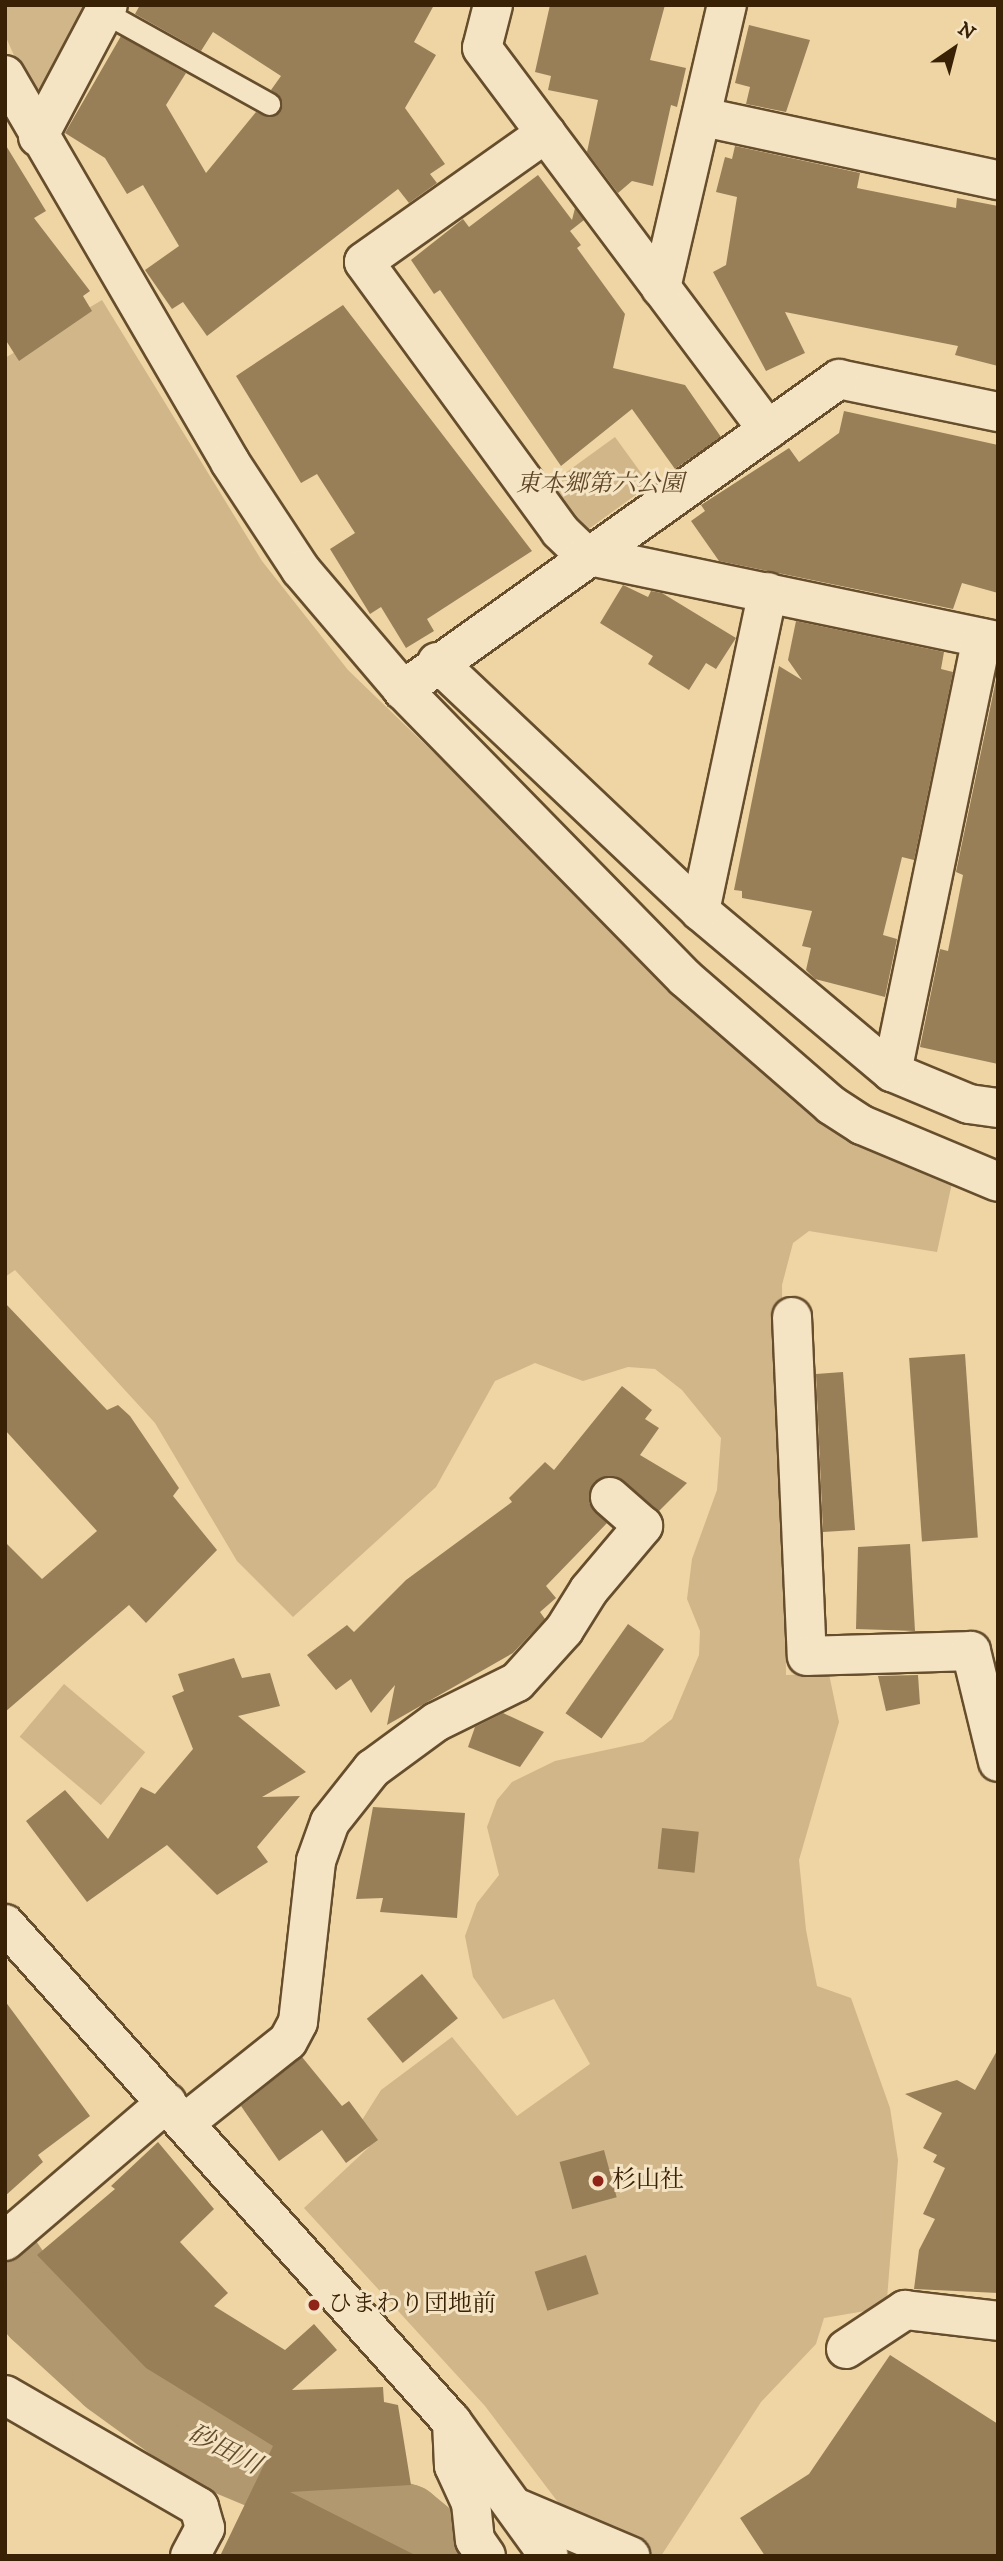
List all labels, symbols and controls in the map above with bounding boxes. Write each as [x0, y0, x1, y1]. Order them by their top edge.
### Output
north arrow [919, 14, 989, 84]
text: N [953, 17, 979, 45]
park label: 東本郷第六公園 [516, 471, 684, 499]
place label: 杉山社 [612, 2167, 684, 2195]
marker: 杉山社 [590, 2173, 606, 2189]
place label: ひまわり団地前 [328, 2291, 496, 2319]
marker: ひまわり団地前 [306, 2297, 322, 2313]
water label: 砂田川 [182, 2418, 266, 2482]

